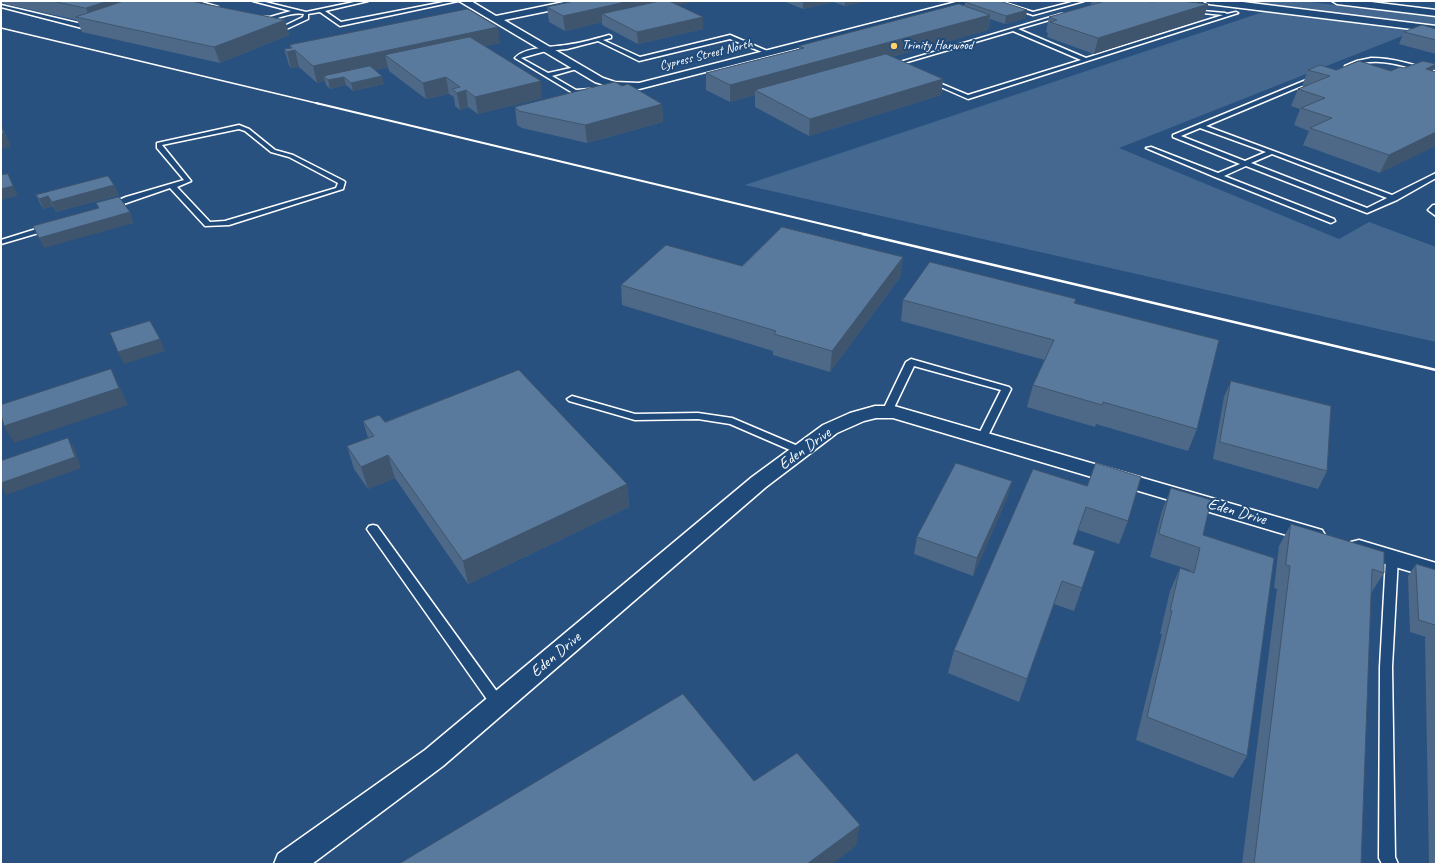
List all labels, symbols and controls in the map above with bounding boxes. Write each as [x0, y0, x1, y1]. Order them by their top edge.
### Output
street label: Cypress Street North [658, 36, 754, 74]
place label: Trinity Harwood [902, 38, 973, 54]
marker: Trinity Harwood [889, 41, 899, 51]
street label: Eden Drive [775, 424, 835, 474]
street label: Eden Drive [1206, 495, 1268, 529]
street label: Eden Drive [527, 628, 585, 682]

